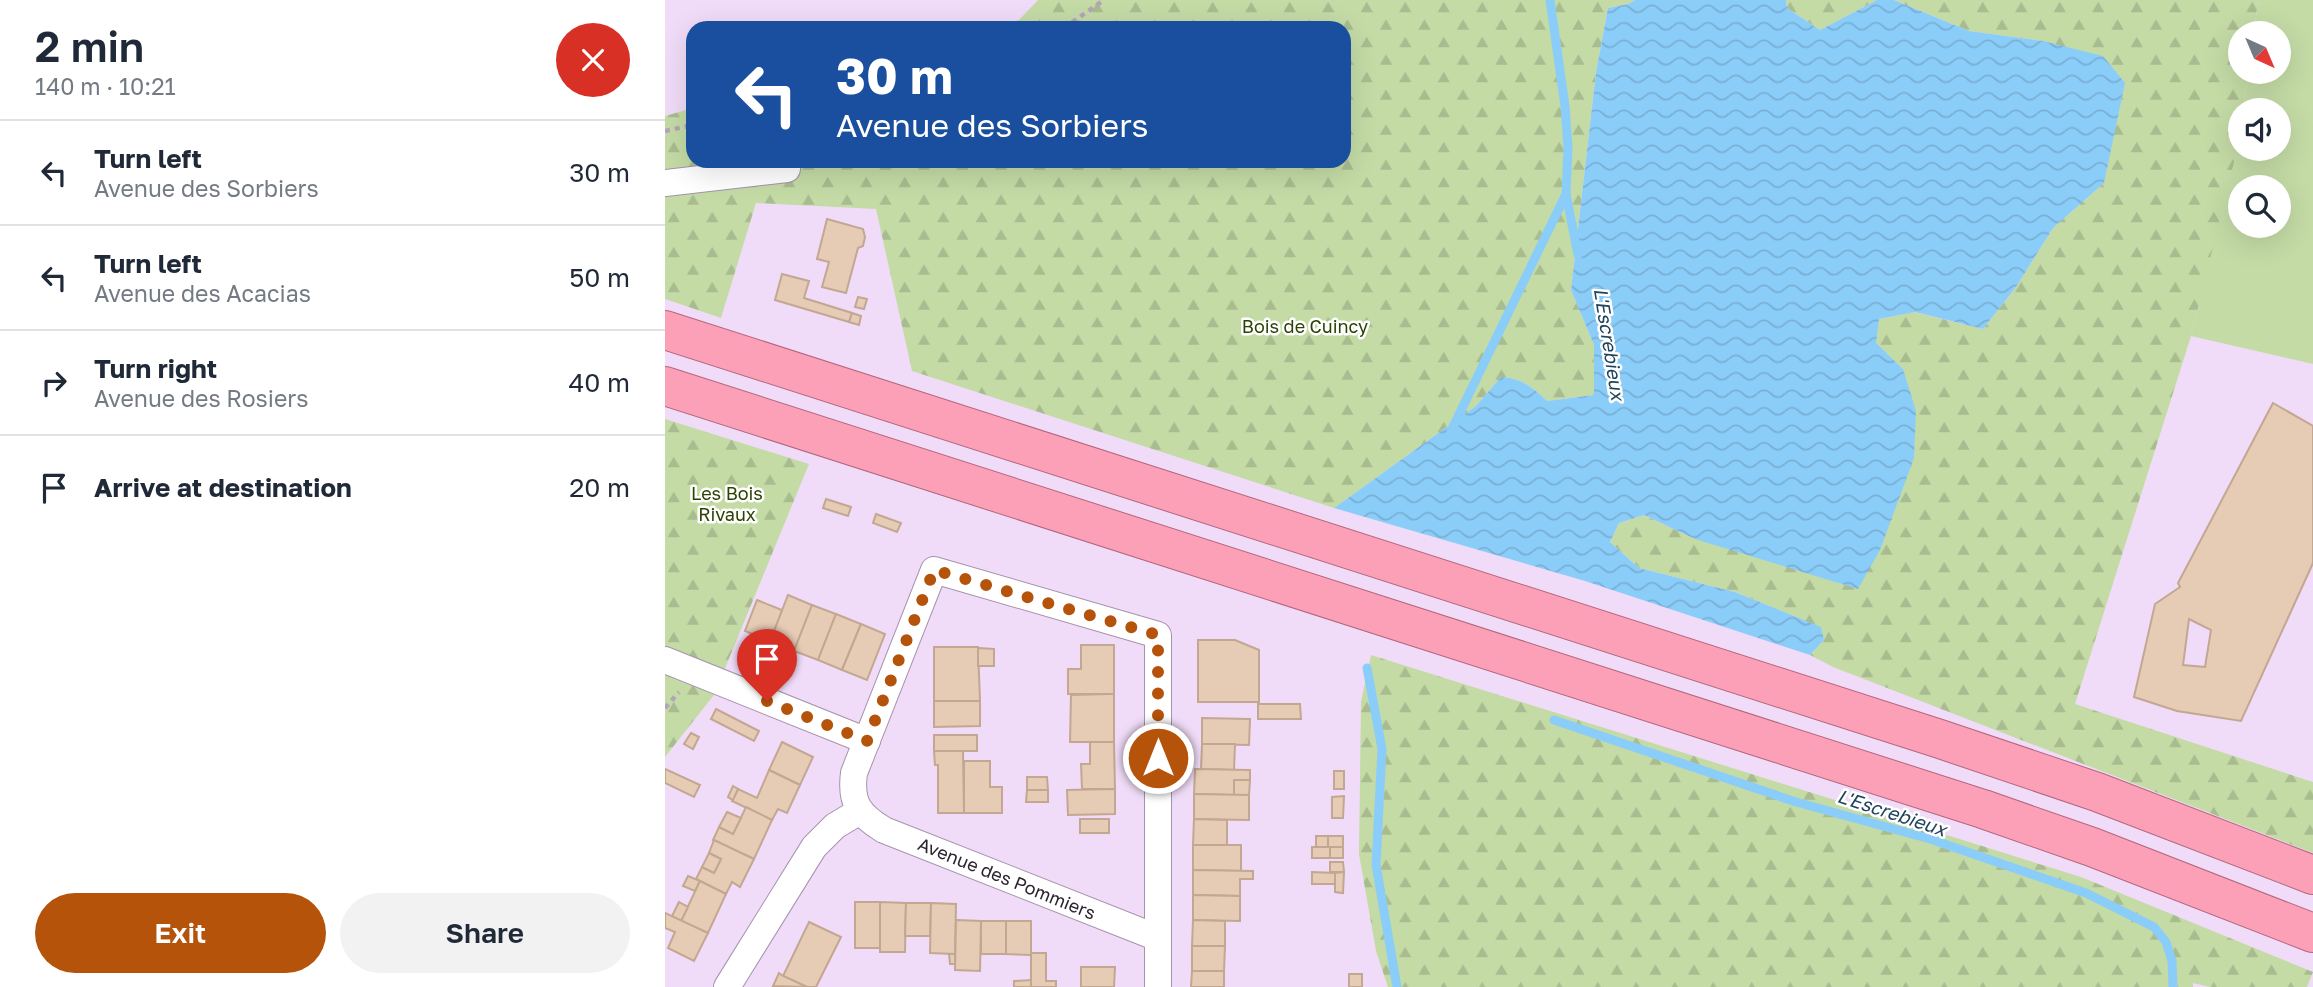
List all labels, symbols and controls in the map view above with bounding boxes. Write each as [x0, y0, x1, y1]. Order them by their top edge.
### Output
text: 2 min [35, 21, 144, 71]
north arrow [2228, 21, 2291, 84]
map controls [2228, 21, 2291, 238]
button: close [556, 23, 630, 97]
text: 30 m [836, 46, 953, 105]
icon: left [721, 49, 812, 140]
text: 140 m · 10:21 [35, 72, 176, 100]
button: sound [2228, 98, 2291, 161]
text: Avenue des Sorbiers [836, 106, 1149, 144]
text: Turn left [94, 143, 202, 174]
icon: left [35, 154, 73, 192]
text: 30 m [569, 157, 630, 188]
text: Avenue des Sorbiers [94, 174, 319, 202]
button: search [2228, 175, 2291, 238]
text: Turn left [94, 248, 202, 279]
icon: left [35, 259, 73, 297]
text: 50 m [569, 262, 630, 293]
text: Avenue des Acacias [94, 279, 311, 307]
water label: L'Escrebieux [1590, 286, 1631, 404]
park label: Bois de Cuincy [1242, 315, 1368, 337]
text: Turn right [94, 353, 217, 384]
icon: right [35, 364, 73, 402]
text: 40 m [569, 367, 630, 398]
text: Avenue des Rosiers [94, 384, 308, 412]
icon: arrive [35, 469, 73, 507]
text: Arrive at destination [94, 472, 352, 503]
text: 20 m [569, 472, 630, 503]
park label: Les Bois Rivaux [691, 482, 763, 525]
pin [737, 629, 797, 701]
icon: arrive [748, 640, 786, 678]
position arrow [1121, 721, 1195, 795]
water label: L'Escrebieux [1835, 784, 1952, 841]
street label: Avenue des Pommiers [915, 832, 1099, 924]
button: Exit [35, 893, 326, 973]
button: Share [340, 893, 630, 973]

